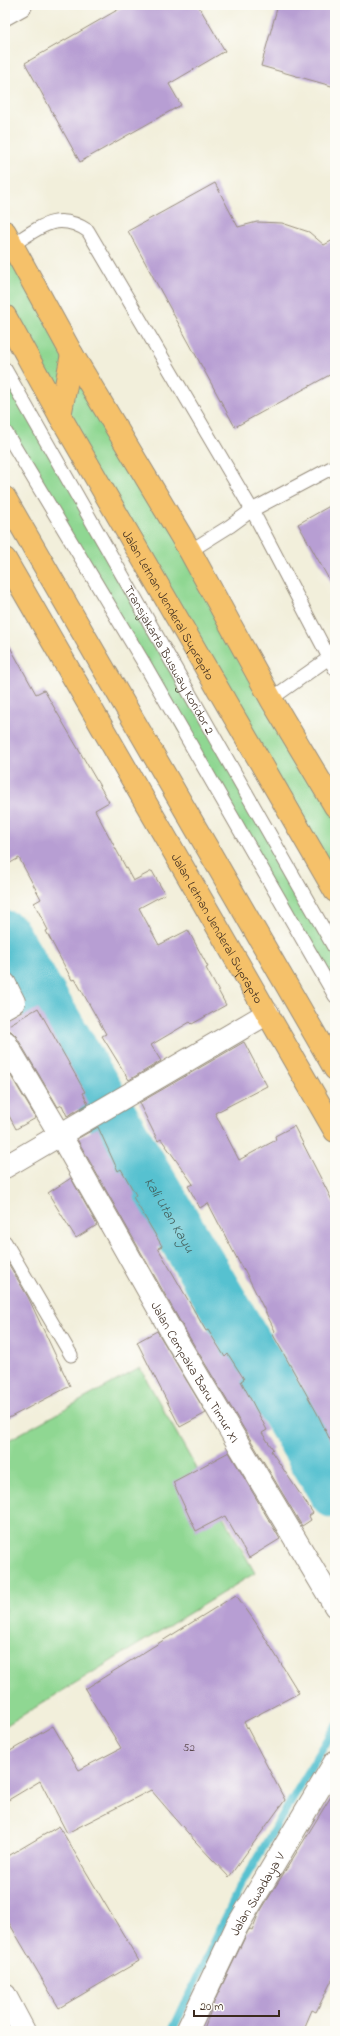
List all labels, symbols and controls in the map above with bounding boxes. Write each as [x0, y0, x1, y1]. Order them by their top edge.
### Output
street label: Jalan Letnan Jenderal Suprapto [117, 527, 219, 684]
street label: Transjakarta Busway Koridor 2 [119, 582, 219, 739]
street label: Jalan Letnan Jenderal Suprapto [166, 850, 268, 1008]
water label: Kali Utan Kayu [138, 1174, 199, 1257]
street label: Jalan Cempaka Baru Timur XI [145, 1298, 244, 1447]
house number: 52 [183, 1740, 195, 1756]
street label: Jalan Swadaya V [226, 1848, 290, 1939]
scale bar [194, 1992, 279, 2018]
text: 20 m [200, 1998, 223, 2016]

